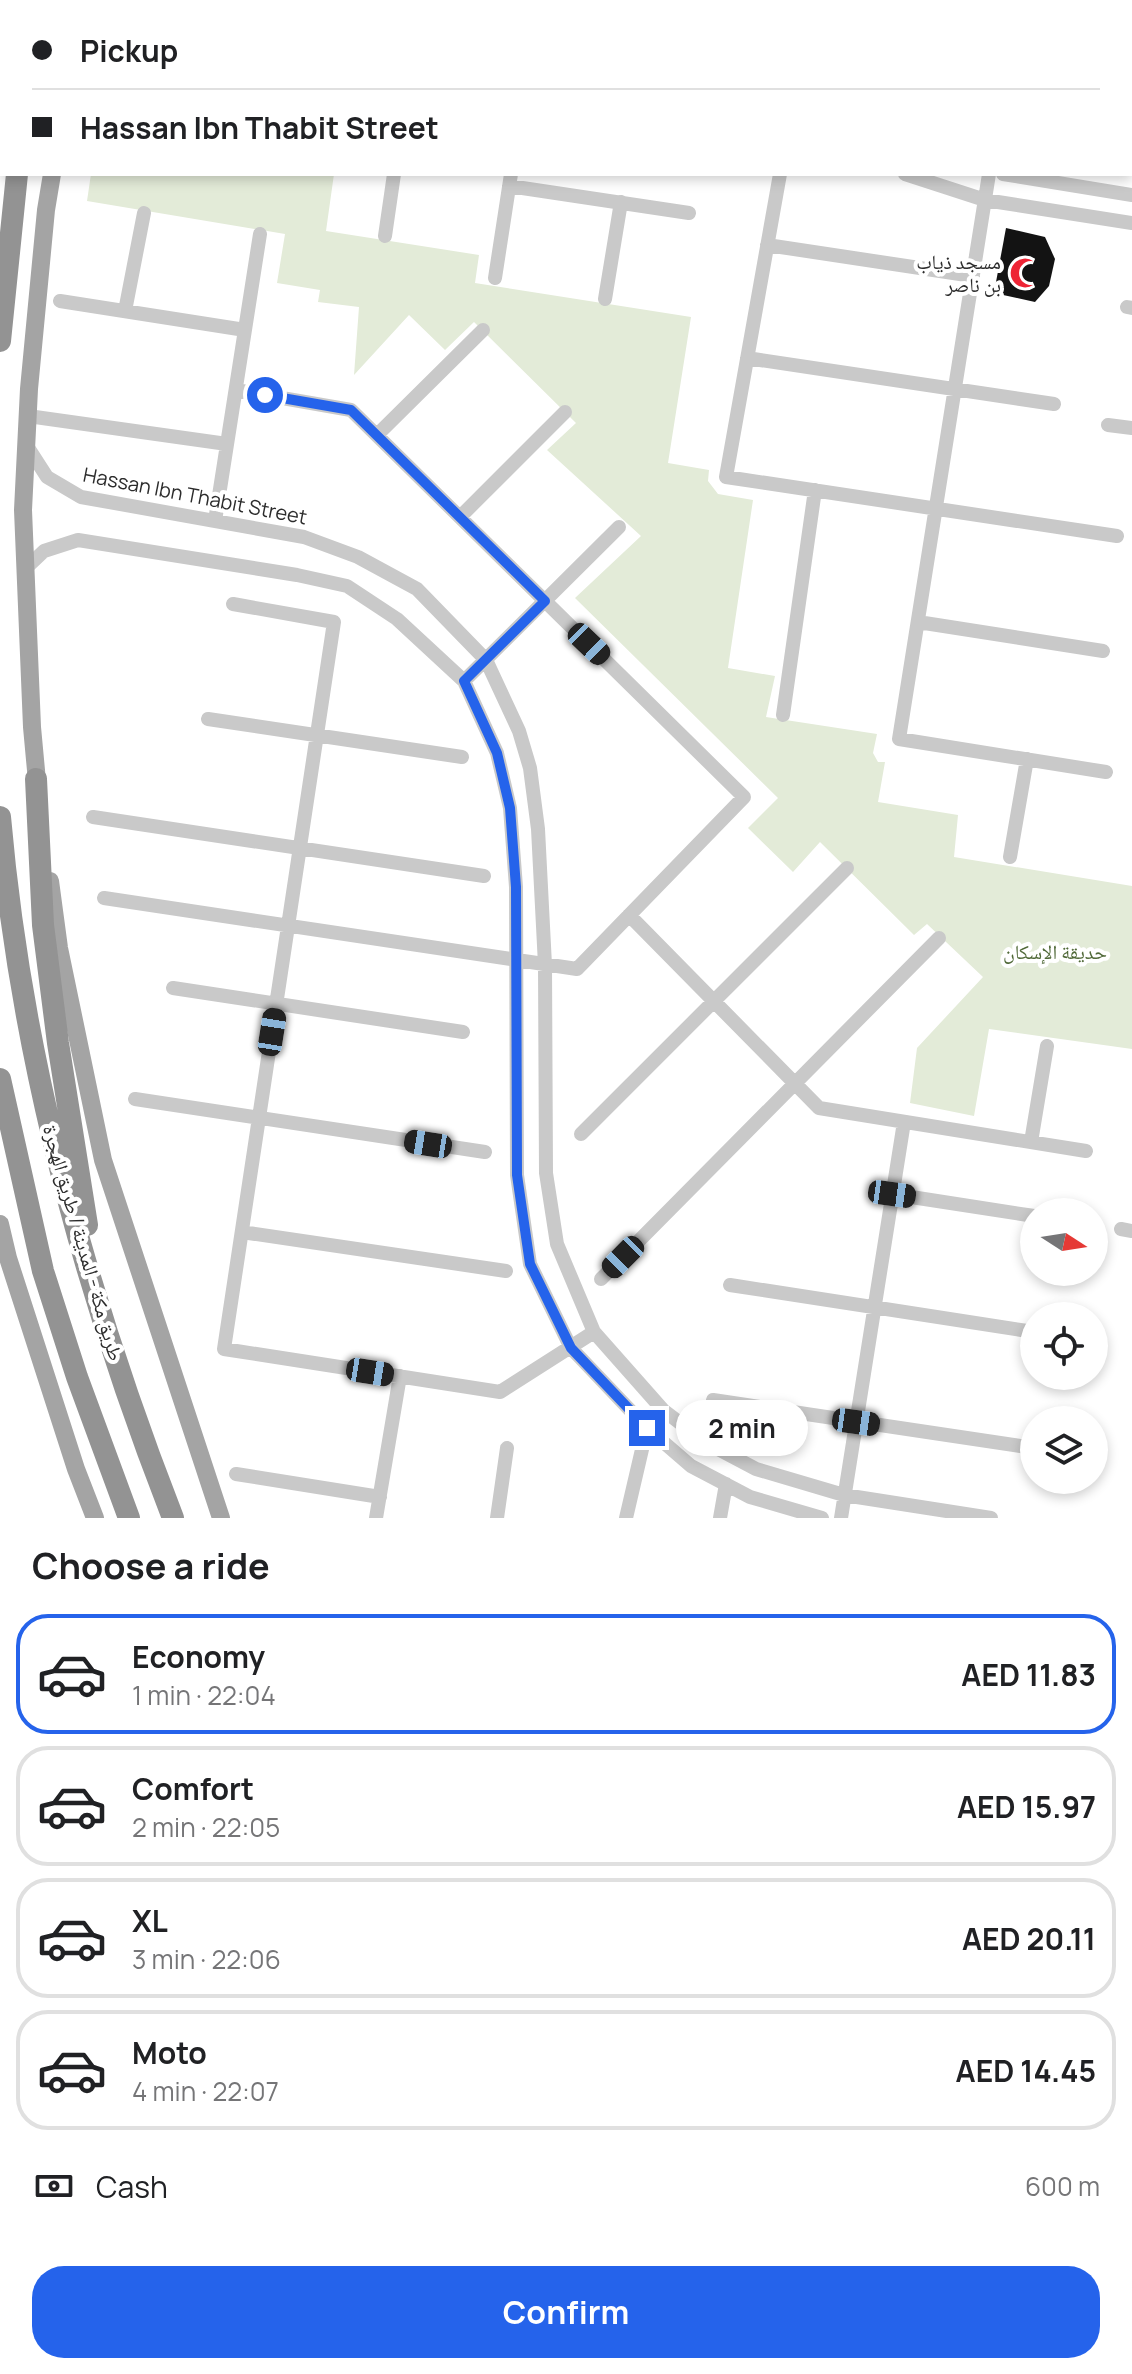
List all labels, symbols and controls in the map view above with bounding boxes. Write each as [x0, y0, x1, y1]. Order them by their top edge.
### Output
text: Pickup [80, 30, 178, 71]
text: Hassan Ibn Thabit Street [80, 107, 439, 148]
place label: مسجد ذياب بن ناصر [916, 248, 1001, 298]
mosque icon: مسجد ذياب بن ناصر [1008, 256, 1042, 290]
route start [247, 377, 283, 413]
street label: Hassan Ibn Thabit Street [81, 461, 309, 530]
car [563, 619, 615, 669]
park label: حديقة الإسكان [1003, 938, 1107, 965]
car [256, 1006, 288, 1058]
street label: طريق مكة - المدينة / طريق الهجرة [37, 1122, 130, 1364]
car [402, 1128, 454, 1160]
car [867, 1179, 917, 1209]
north arrow [1020, 1198, 1108, 1286]
map controls [1020, 1198, 1108, 1494]
car [598, 1232, 648, 1282]
button: locate [1020, 1302, 1108, 1390]
car [344, 1356, 396, 1388]
callout: 2 min [675, 1400, 807, 1456]
button: layers [1020, 1406, 1108, 1494]
car [831, 1407, 881, 1437]
route end [629, 1410, 665, 1446]
text: 2 min [708, 1410, 776, 1446]
text: Choose a ride [32, 1541, 270, 1590]
text: Economy [132, 1636, 265, 1677]
icon: car [36, 1638, 108, 1710]
text: AED 11.83 [961, 1654, 1096, 1695]
text: 1 min · 22:04 [132, 1677, 276, 1713]
text: Comfort [132, 1768, 254, 1809]
icon: car [36, 1770, 108, 1842]
text: AED 15.97 [957, 1786, 1096, 1827]
text: 2 min · 22:05 [132, 1809, 280, 1845]
text: XL [132, 1900, 168, 1941]
icon: car [36, 1902, 108, 1974]
text: AED 20.11 [962, 1918, 1096, 1959]
text: 3 min · 22:06 [132, 1941, 281, 1977]
text: Moto [132, 2032, 207, 2073]
icon: car [36, 2034, 108, 2106]
text: AED 14.45 [956, 2050, 1096, 2091]
text: 4 min · 22:07 [132, 2073, 279, 2109]
icon: cash [32, 2164, 76, 2208]
text: Cash [96, 2166, 168, 2207]
text: 600 m [1025, 2168, 1100, 2204]
button: Confirm [32, 2266, 1100, 2358]

